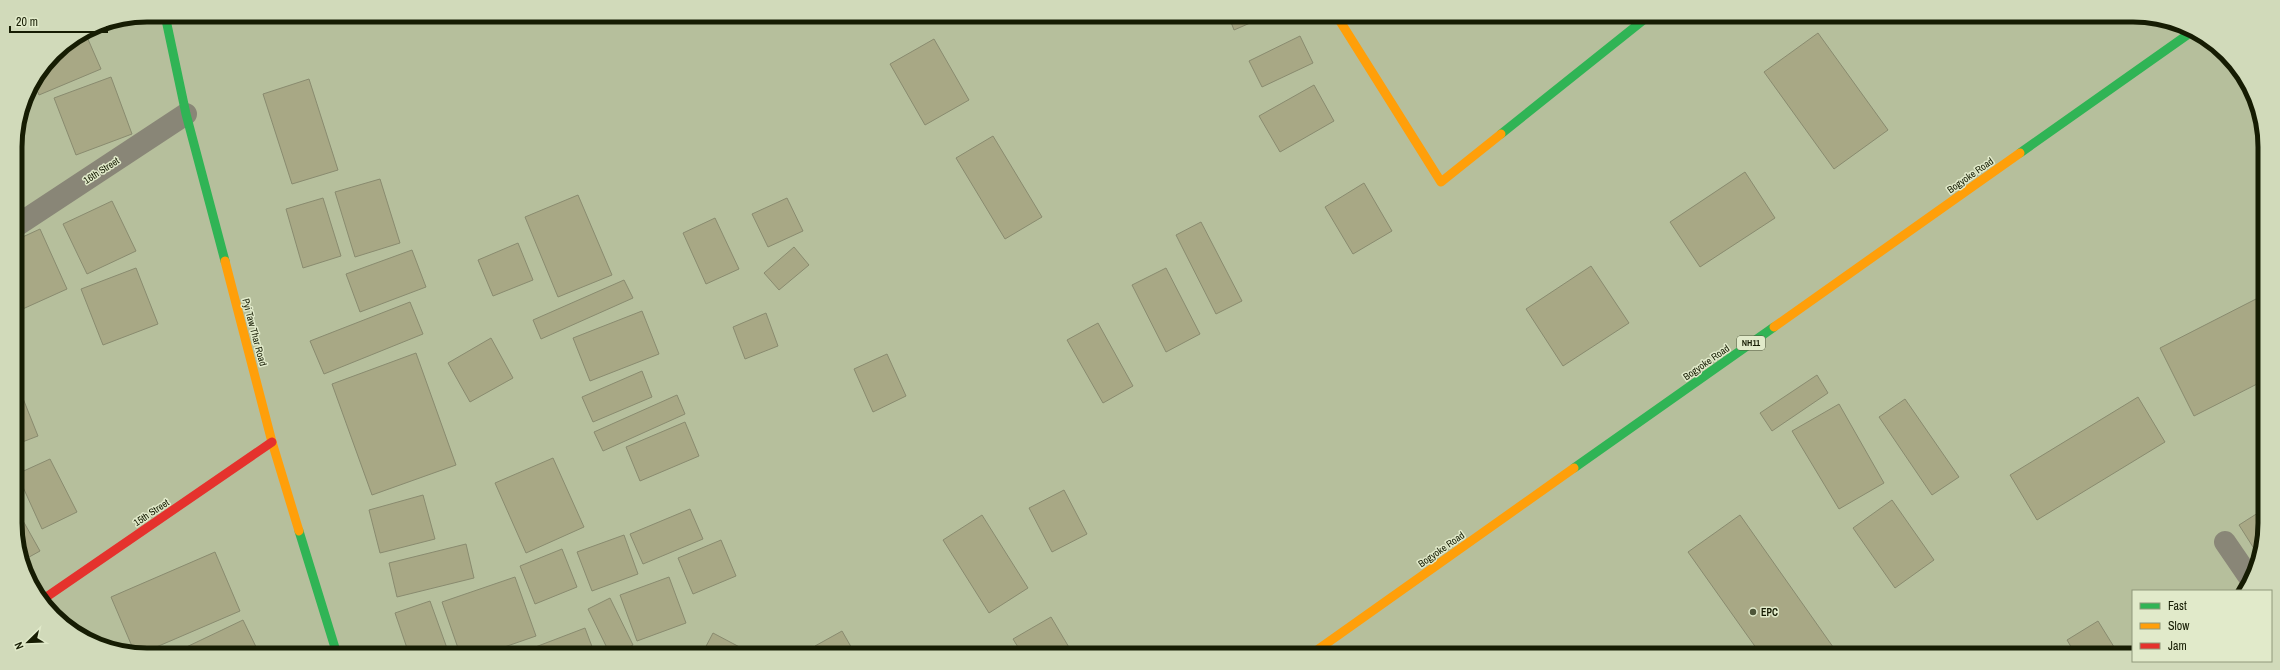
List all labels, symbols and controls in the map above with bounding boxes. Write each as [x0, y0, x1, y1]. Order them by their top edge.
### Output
scale bar [10, 8, 107, 34]
text: 20 m [16, 14, 38, 30]
street label: 16th Street [81, 154, 122, 187]
street label: Bogyoke Road [1945, 155, 1996, 196]
street label: Pyi Taw Thar Road [239, 297, 270, 367]
road number: NH11 [1737, 336, 1765, 350]
street label: Bogyoke Road [1681, 342, 1732, 383]
street label: 15th Street [131, 495, 172, 529]
street label: Bogyoke Road [1416, 529, 1467, 570]
legend [2132, 590, 2272, 662]
text: Fast [2168, 598, 2187, 614]
place label: EPC [1761, 606, 1778, 619]
marker: EPC [1748, 607, 1758, 617]
text: Slow [2168, 618, 2190, 634]
north arrow [8, 622, 48, 662]
text: Jam [2168, 638, 2187, 654]
text: N [11, 640, 27, 652]

